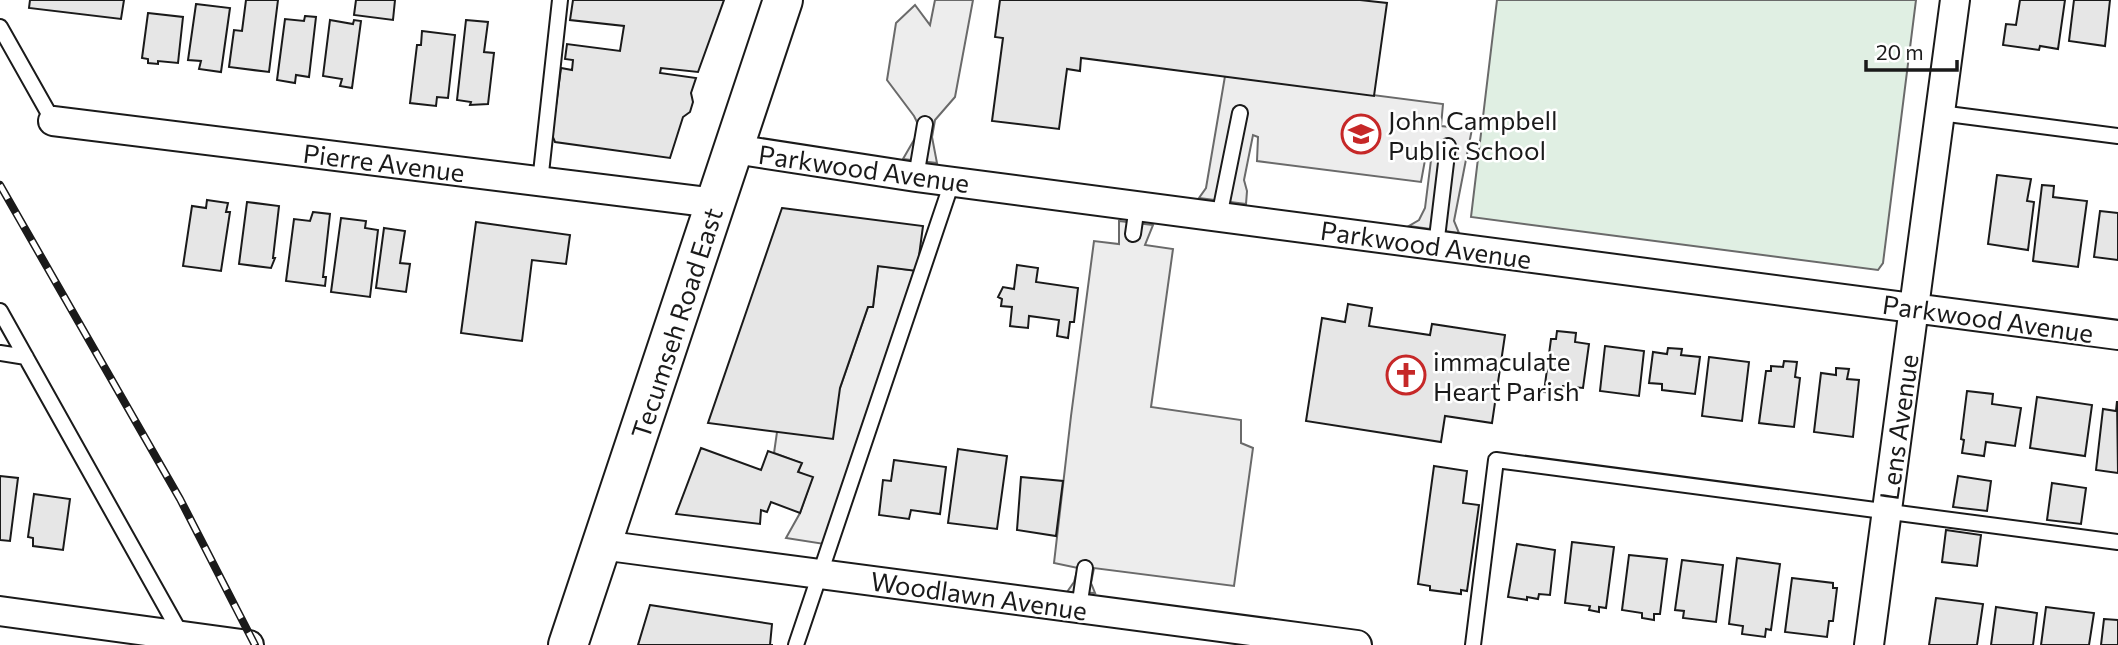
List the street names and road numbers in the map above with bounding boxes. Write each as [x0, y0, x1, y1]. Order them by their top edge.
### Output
street label: Pierre Avenue [302, 137, 466, 187]
street label: Parkwood Avenue [757, 138, 971, 198]
street label: Tecumseh Road East [624, 204, 728, 442]
street label: Parkwood Avenue [1319, 214, 1533, 274]
street label: Parkwood Avenue [1881, 288, 2095, 348]
street label: Lens Avenue [1872, 352, 1924, 502]
street label: Woodlawn Avenue [869, 564, 1089, 626]

